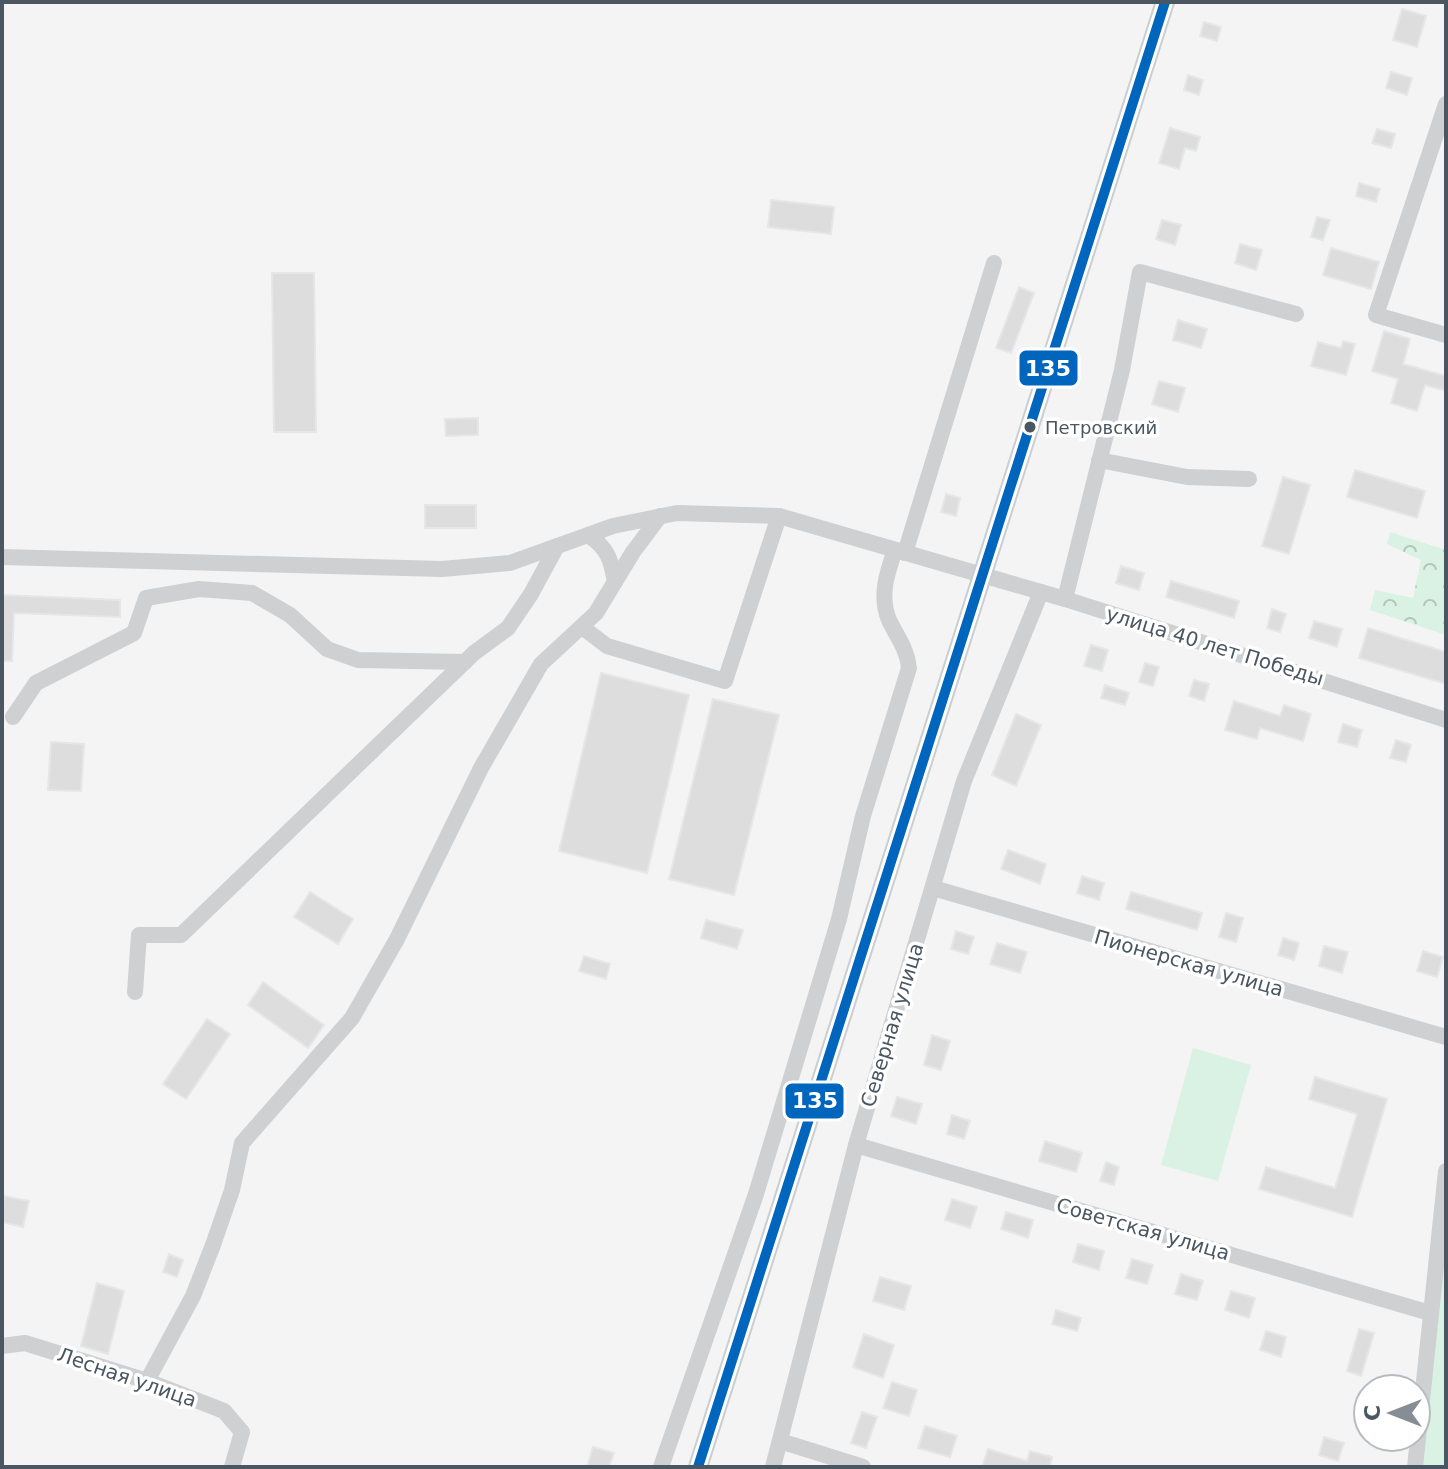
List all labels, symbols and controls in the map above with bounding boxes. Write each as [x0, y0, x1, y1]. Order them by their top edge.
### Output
line badge: 135 [1018, 349, 1079, 387]
text: 135 [1025, 356, 1071, 381]
place label: Петровский [1045, 417, 1157, 438]
marker: Петровский [1022, 419, 1038, 435]
street label: улица 40 лет Победы [1103, 601, 1327, 691]
street label: Пионерская улица [1092, 925, 1286, 1001]
street label: Северная улица [856, 940, 928, 1110]
line badge: 135 [784, 1082, 845, 1120]
text: 135 [792, 1088, 838, 1113]
street label: Советская улица [1054, 1193, 1232, 1265]
street label: Лесная улица [54, 1342, 200, 1412]
north arrow [1352, 1373, 1432, 1453]
text: С [1360, 1405, 1385, 1421]

